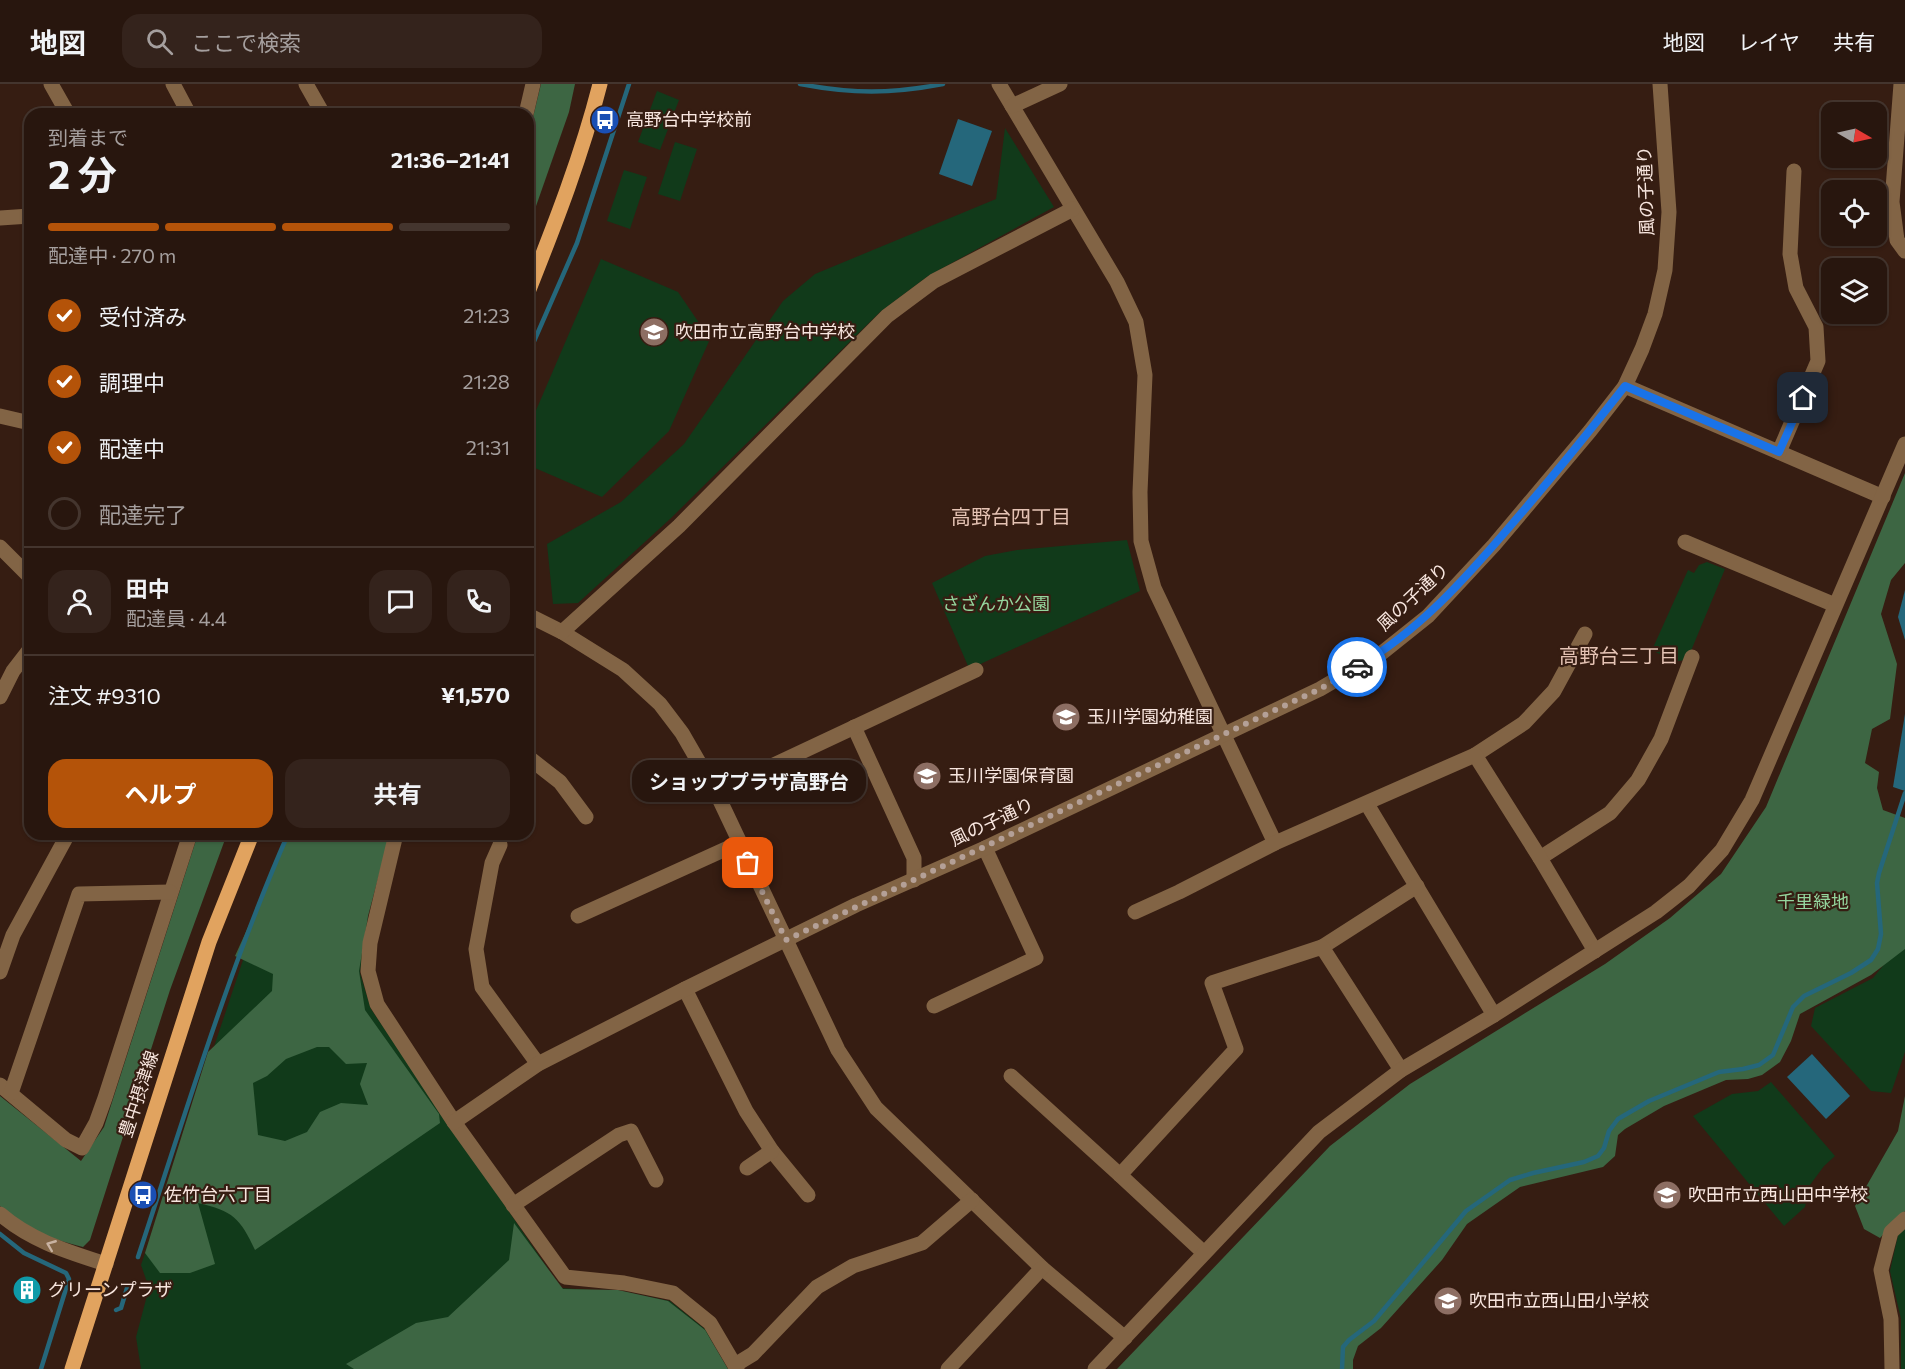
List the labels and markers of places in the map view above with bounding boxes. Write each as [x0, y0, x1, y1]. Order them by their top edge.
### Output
bus stop icon: 高野台中学校前 [589, 104, 621, 136]
place label: 高野台中学校前 [626, 108, 752, 130]
school or university icon: 吹田市立高野台中学校 [638, 316, 670, 348]
place label: 吹田市立高野台中学校 [675, 320, 855, 342]
pin [1777, 372, 1828, 423]
school or university icon: 玉川学園幼稚園 [1050, 701, 1082, 733]
place label: 玉川学園幼稚園 [1087, 705, 1213, 727]
school or university icon: 玉川学園保育園 [911, 760, 943, 792]
callout: ショッププラザ高野台 [631, 761, 865, 803]
place label: 玉川学園保育園 [948, 764, 1074, 786]
pin [722, 837, 773, 888]
bus stop icon: 佐竹台六丁目 [127, 1179, 159, 1211]
school or university icon: 吹田市立西山田中学校 [1651, 1179, 1683, 1211]
place label: 佐竹台六丁目 [164, 1183, 272, 1205]
place label: 吹田市立西山田中学校 [1688, 1183, 1868, 1205]
building icon: グリーンプラザ [11, 1274, 43, 1306]
place label: グリーンプラザ [48, 1278, 173, 1300]
school or university icon: 吹田市立西山田小学校 [1432, 1285, 1464, 1317]
place label: 吹田市立西山田小学校 [1469, 1289, 1649, 1311]

